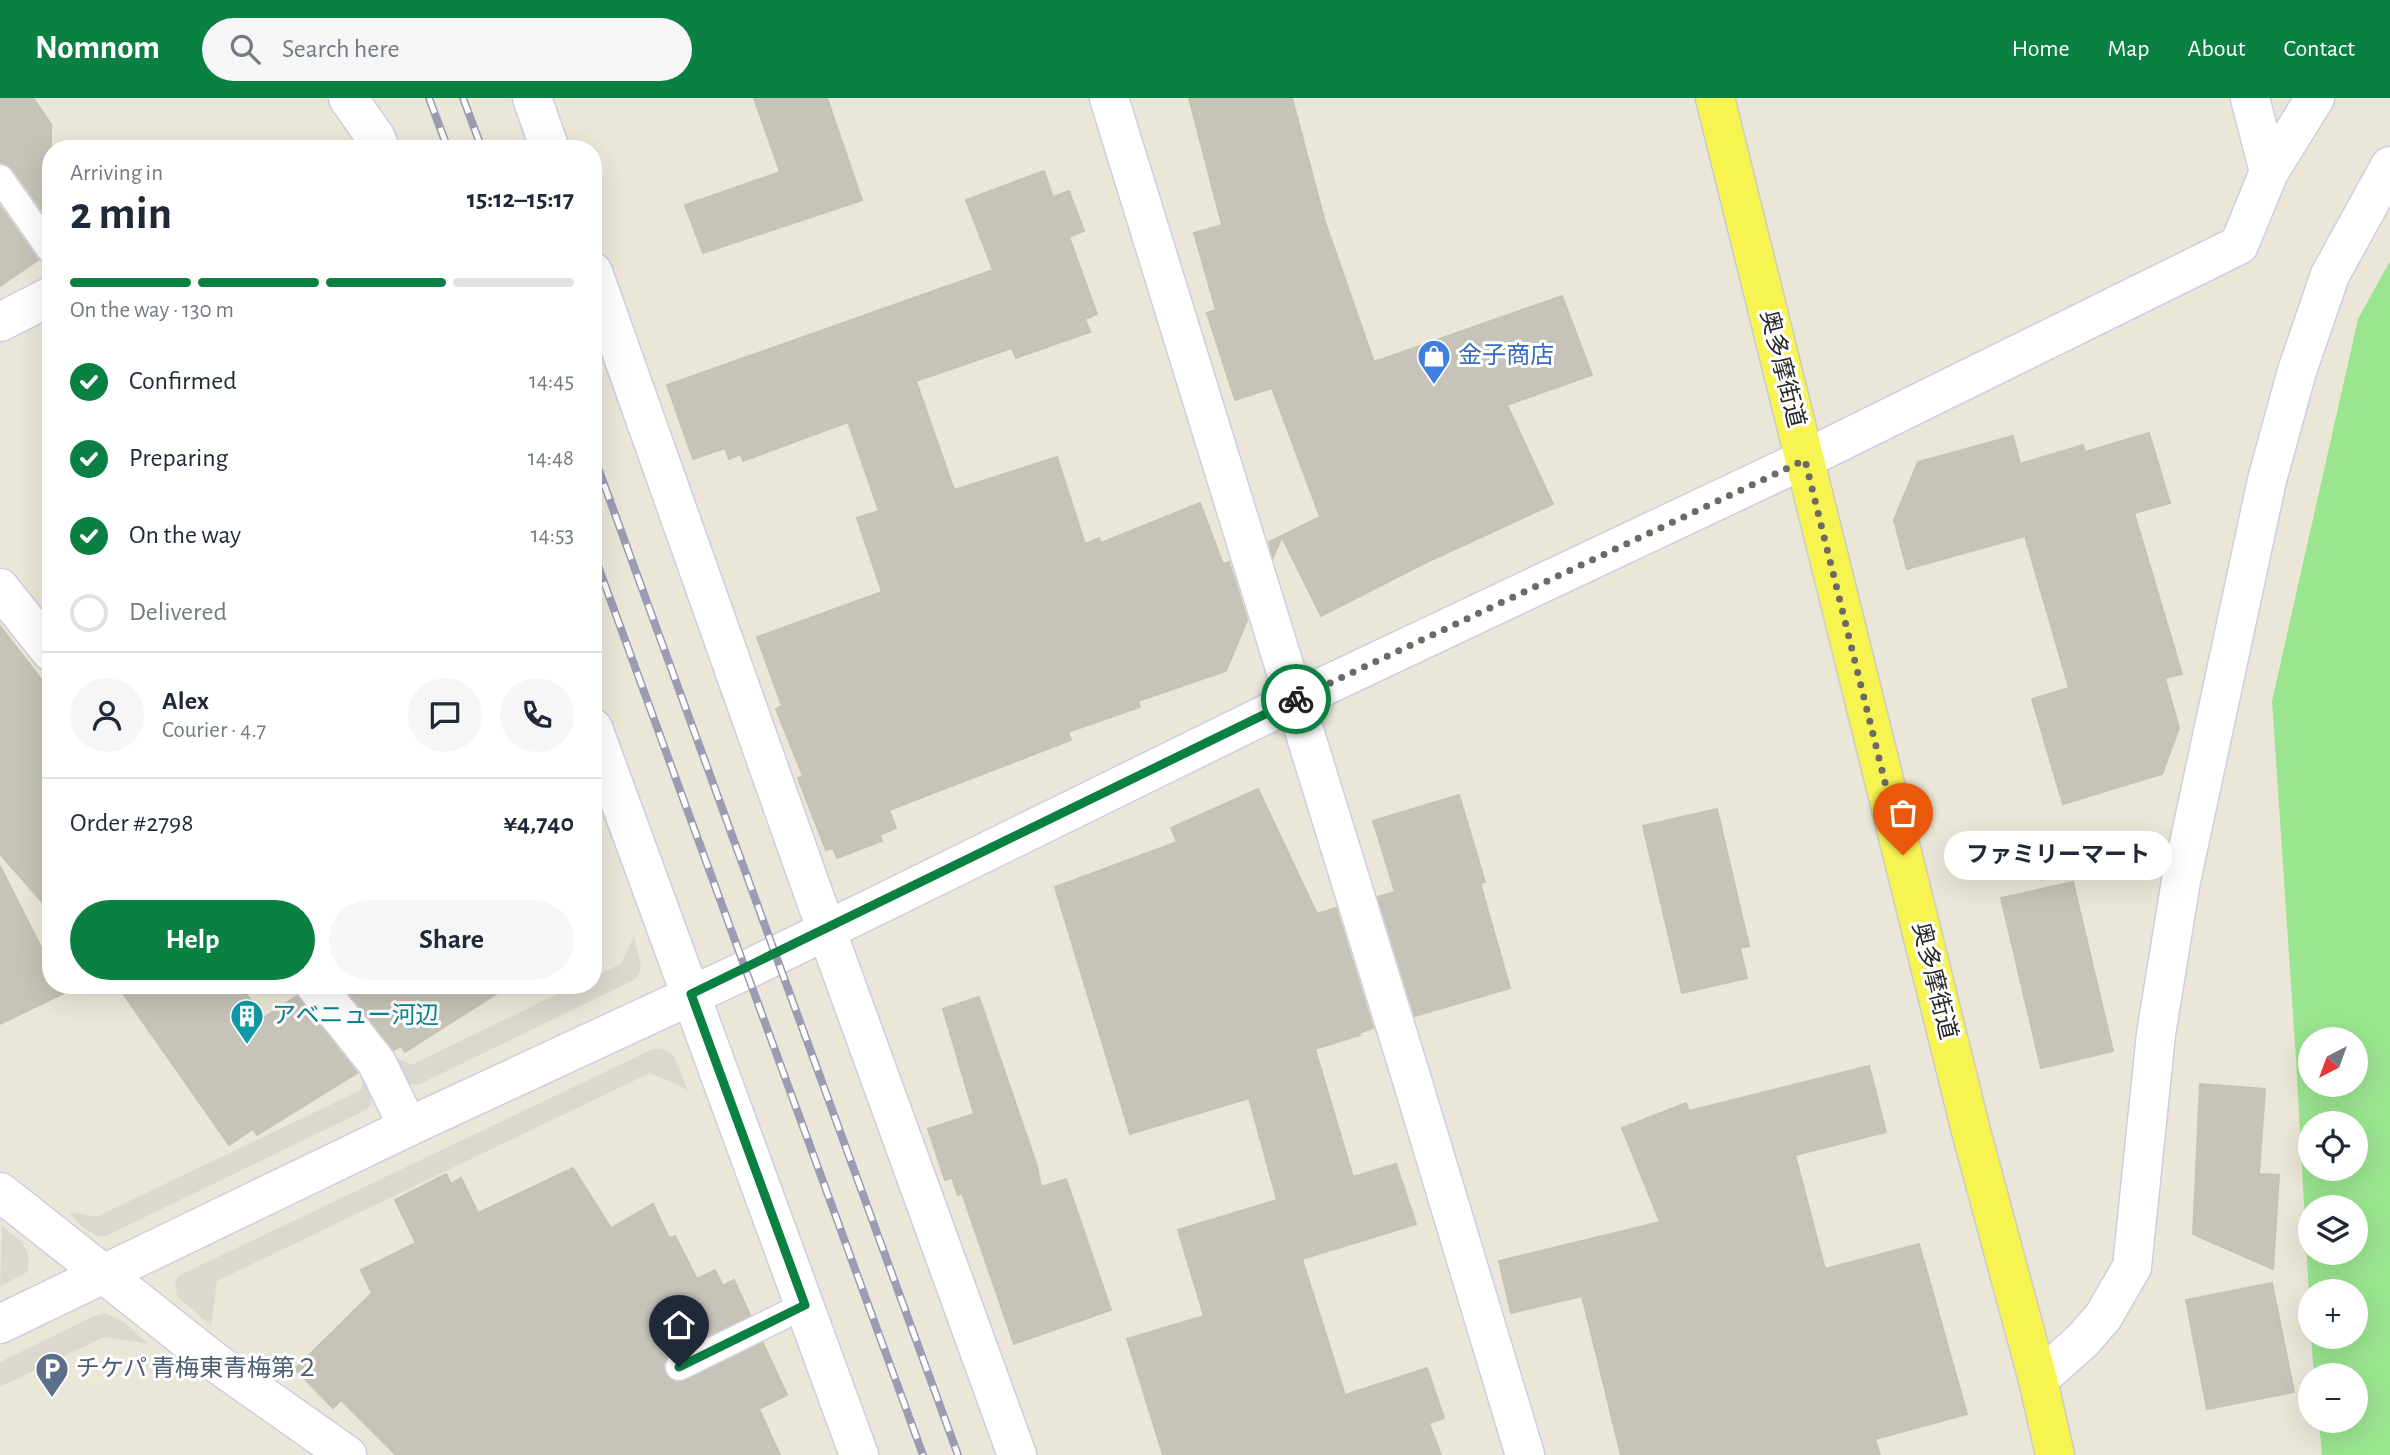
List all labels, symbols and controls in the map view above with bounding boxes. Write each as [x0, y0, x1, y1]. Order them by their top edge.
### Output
search box [202, 18, 692, 81]
icon: search [226, 30, 264, 68]
text: Nomnom [35, 32, 160, 65]
text: Search here [282, 36, 400, 62]
text: Home [2012, 37, 2070, 61]
text: Map [2108, 37, 2150, 61]
text: About [2188, 37, 2245, 61]
text: Contact [2283, 37, 2355, 61]
text: Arriving in [70, 162, 163, 185]
text: 15:12–15:17 [467, 186, 574, 212]
text: 2 min [70, 191, 172, 237]
text: On the way · 130 m [70, 299, 234, 322]
street label: 奥多摩街道 [1756, 307, 1810, 430]
shop icon: 金子商店 [1415, 337, 1453, 386]
place label: 金子商店 [1458, 342, 1554, 368]
icon: check [70, 363, 108, 401]
text: Confirmed [129, 368, 237, 394]
text: 14:45 [529, 370, 574, 393]
icon: check [70, 440, 108, 478]
text: Preparing [129, 445, 228, 471]
text: 14:48 [528, 447, 574, 470]
icon: check [70, 517, 108, 555]
text: On the way [129, 522, 241, 548]
text: 14:53 [531, 524, 574, 547]
text: Delivered [129, 599, 227, 625]
courier [1261, 664, 1331, 734]
button: person [70, 678, 144, 752]
button: chat [408, 678, 482, 752]
button: phone [500, 678, 574, 752]
icon: bike [1277, 680, 1315, 718]
text: Alex [162, 688, 209, 714]
text: Courier · 4.7 [162, 719, 266, 742]
pin [1873, 783, 1933, 855]
icon: bag [1884, 794, 1922, 832]
text: Order #2798 [70, 810, 194, 836]
text: ¥4,740 [503, 810, 574, 836]
callout: ファミリーマート [1945, 830, 2172, 880]
text: ファミリーマート [1966, 844, 2150, 867]
button: Help [70, 900, 315, 980]
button: Share [329, 900, 574, 980]
street label: 奥多摩街道 [1908, 919, 1962, 1042]
building icon: アベニュー河辺 [228, 997, 266, 1046]
place label: アベニュー河辺 [272, 1003, 440, 1028]
north arrow [2298, 1027, 2368, 1097]
map controls [2298, 1027, 2368, 1433]
button: locate [2298, 1111, 2368, 1181]
button: layers [2298, 1195, 2368, 1265]
button: + [2298, 1279, 2368, 1349]
pin [649, 1295, 709, 1367]
icon: home [660, 1306, 698, 1344]
parking icon: チケパ 青梅東青梅第２ [33, 1350, 71, 1399]
place label: チケパ 青梅東青梅第２ [76, 1355, 319, 1381]
button: − [2298, 1363, 2368, 1433]

